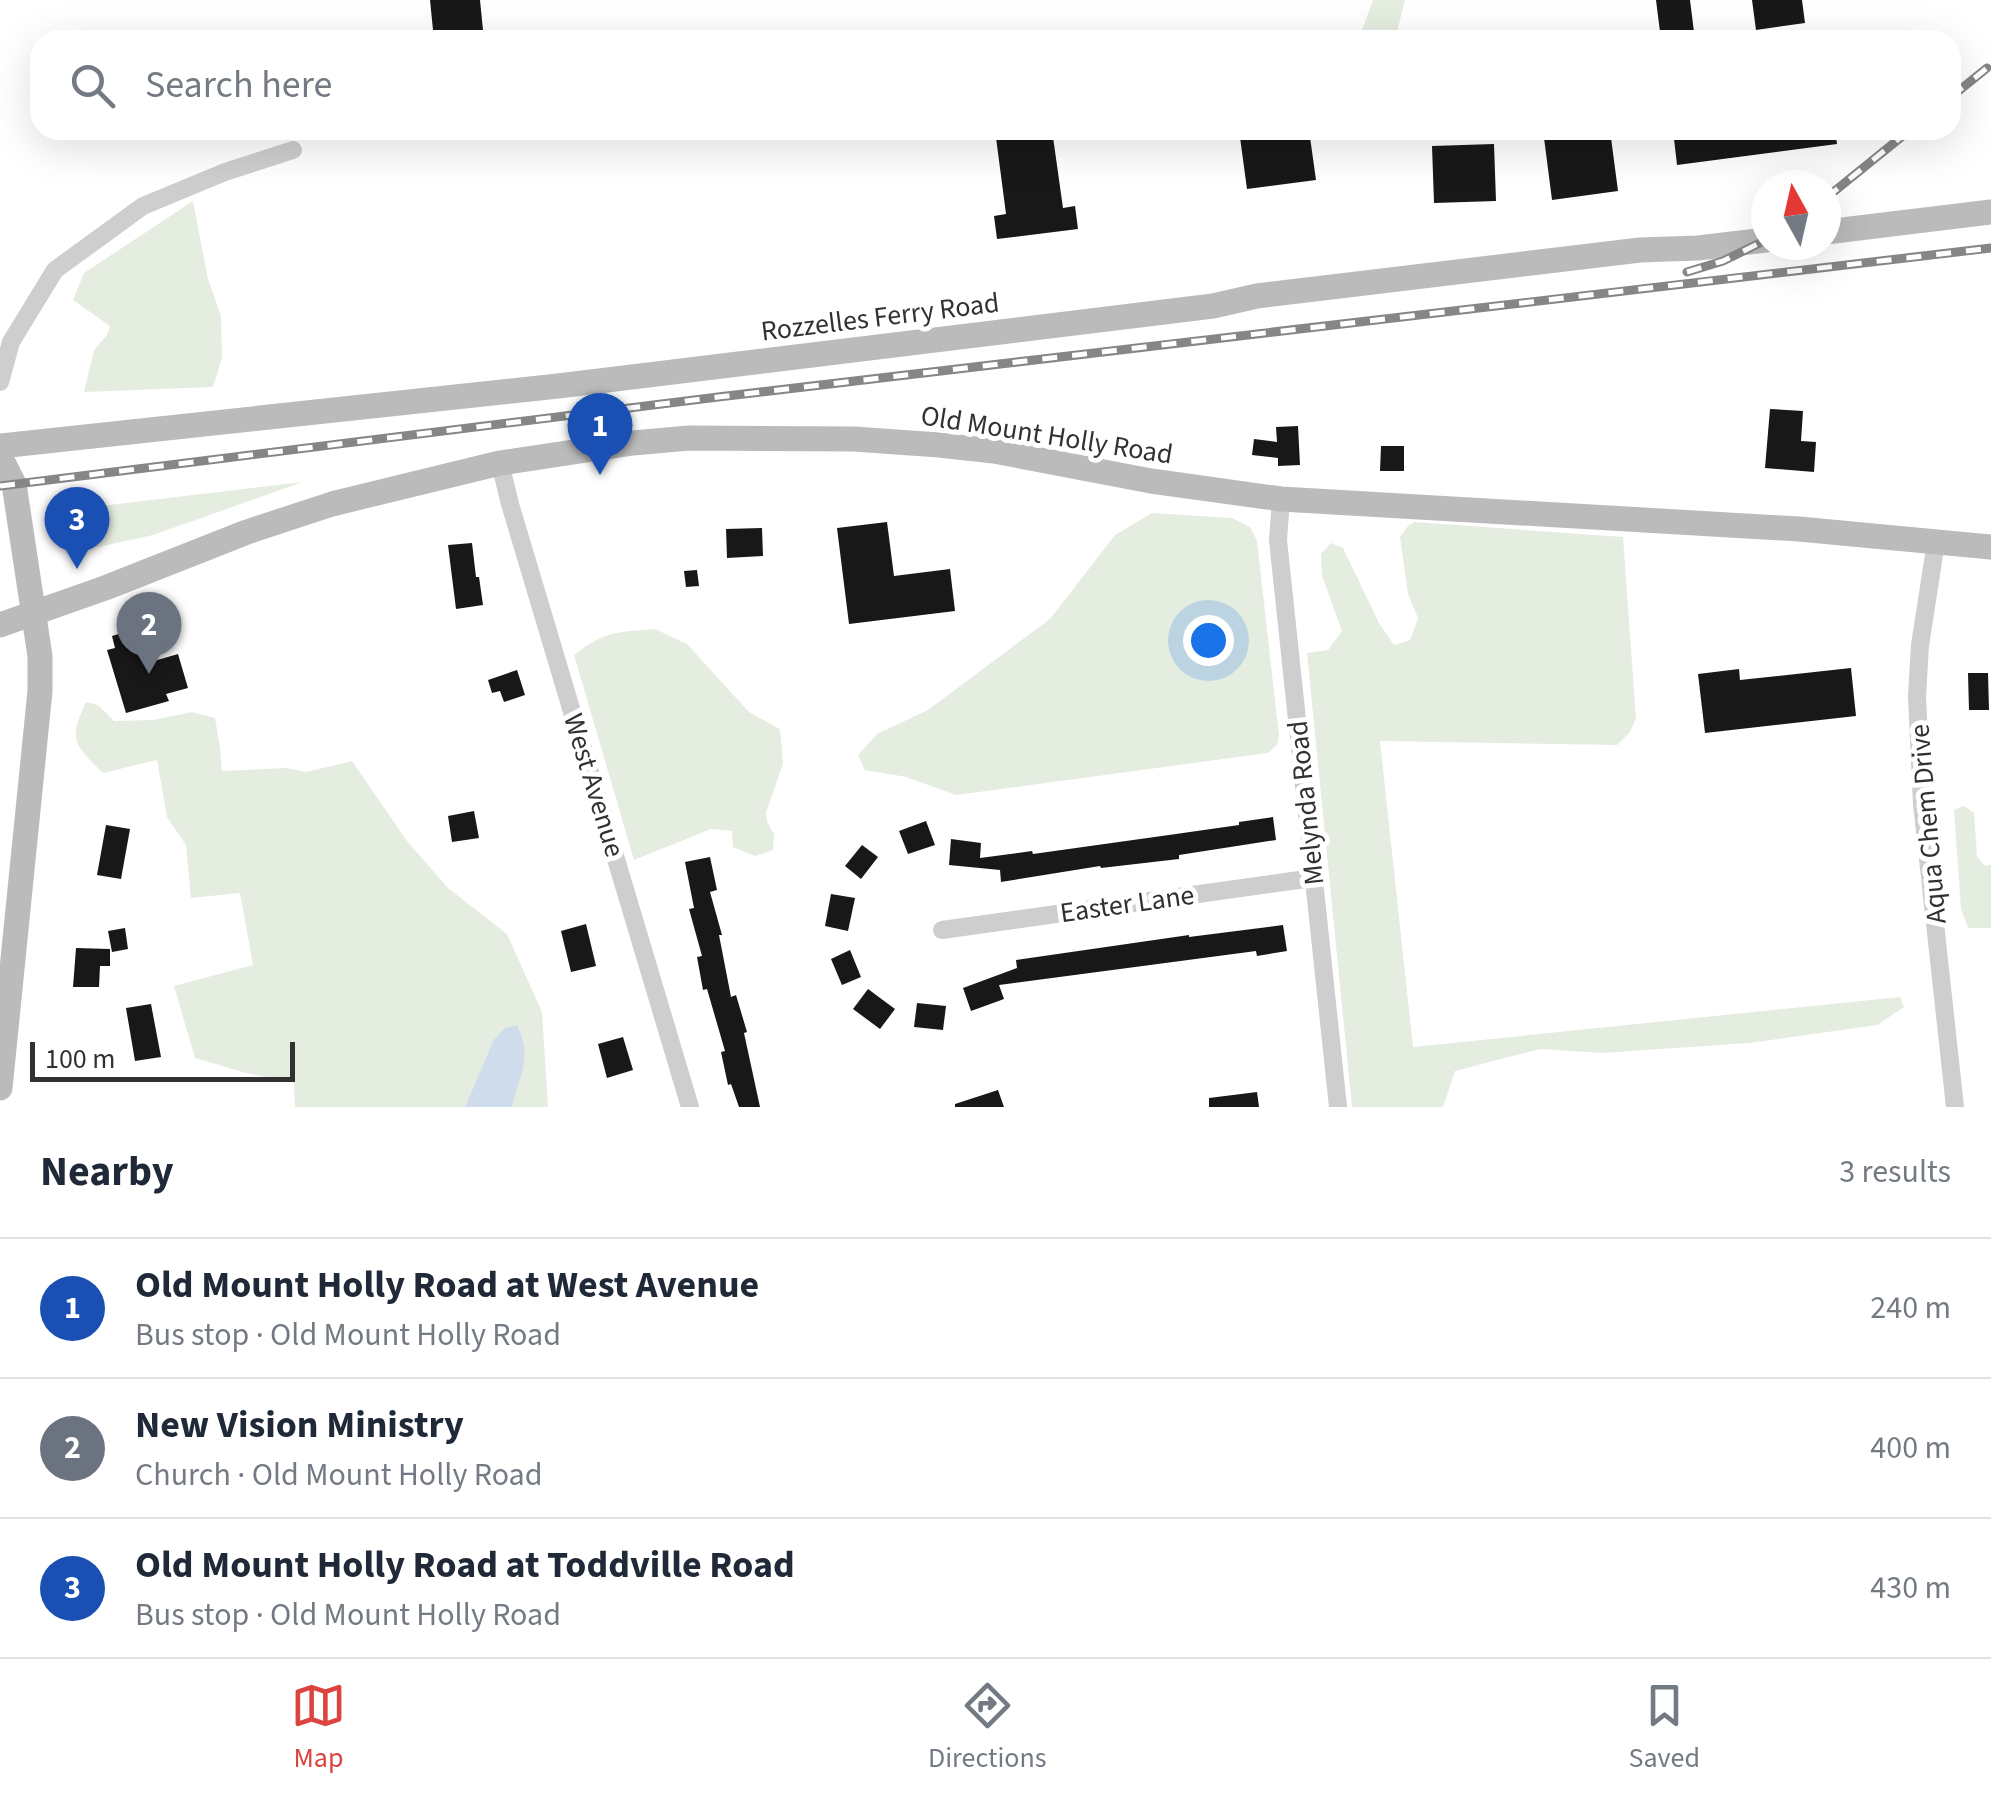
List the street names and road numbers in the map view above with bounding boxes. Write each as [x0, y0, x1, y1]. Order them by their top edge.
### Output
street label: Rozzelles Ferry Road [759, 283, 1002, 351]
street label: Old Mount Holly Road [918, 395, 1176, 475]
street label: West Avenue [553, 708, 635, 862]
street label: Melynda Road [1277, 719, 1335, 887]
street label: Aqua Chem Drive [1899, 722, 1957, 925]
street label: Easter Lane [1057, 875, 1197, 933]

